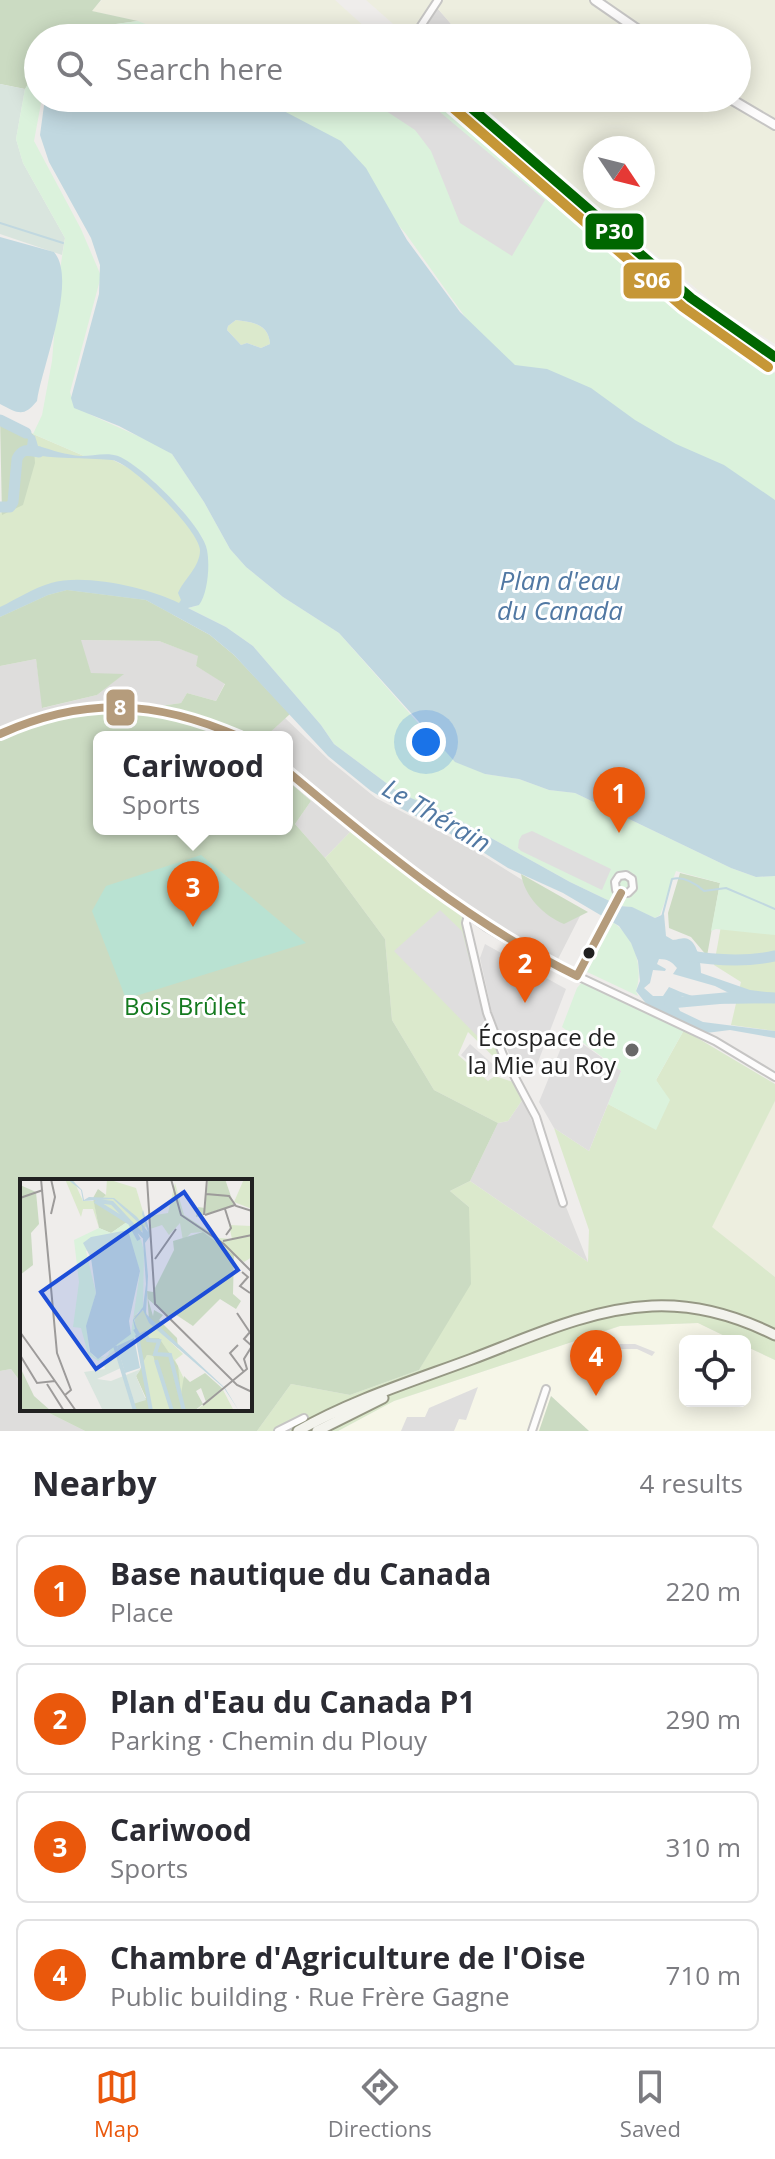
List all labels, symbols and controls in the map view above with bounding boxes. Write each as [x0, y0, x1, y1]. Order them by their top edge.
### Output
search box [24, 24, 751, 112]
icon: search [52, 46, 96, 90]
text: Search here [116, 48, 283, 89]
north arrow [583, 136, 655, 208]
line badge: P30 [584, 212, 645, 251]
text: P30 [595, 215, 633, 245]
line badge: S06 [622, 261, 683, 300]
text: S06 [633, 264, 671, 294]
water label: Plan d'eau du Canada [497, 562, 623, 628]
line badge: 8 [105, 688, 136, 727]
text: 8 [114, 691, 126, 721]
your location [406, 722, 446, 762]
popup [93, 731, 293, 835]
text: Cariwood [122, 745, 264, 786]
pin: 1 [593, 767, 645, 833]
water label: Le Thérain [376, 770, 498, 860]
text: Sports [122, 786, 200, 822]
pin: 3 [167, 861, 219, 927]
pin: 2 [499, 937, 551, 1003]
unlabelled marker [581, 945, 597, 961]
park label: Bois Brûlet [124, 989, 246, 1022]
place label: Écospace de la Mie au Roy [467, 1020, 617, 1081]
marker: Écospace de la Mie au Roy [623, 1041, 641, 1059]
inset map [20, 1179, 252, 1411]
pin: 4 [570, 1330, 622, 1396]
map controls [679, 1335, 751, 1407]
button: locate [679, 1335, 751, 1407]
text: Nearby [32, 1460, 157, 1506]
text: 4 results [640, 1465, 743, 1501]
text: Base nautique du Canada [110, 1553, 491, 1594]
text: 1 [53, 1573, 67, 1609]
text: 220 m [666, 1573, 741, 1609]
text: Place [110, 1594, 174, 1630]
text: Plan d'Eau du Canada P1 [110, 1681, 475, 1722]
text: 2 [53, 1701, 67, 1737]
text: 290 m [666, 1701, 741, 1737]
text: Parking · Chemin du Plouy [110, 1722, 427, 1758]
text: Cariwood [110, 1809, 252, 1850]
text: 3 [53, 1829, 67, 1865]
text: 310 m [666, 1829, 741, 1865]
text: Sports [110, 1850, 188, 1886]
text: Chambre d'Agriculture de l'Oise [110, 1937, 585, 1978]
text: 4 [53, 1957, 67, 1993]
text: 710 m [666, 1957, 741, 1993]
text: Public building · Rue Frère Gagne [110, 1978, 510, 2014]
tab: Map [94, 2065, 140, 2143]
tab: Directions [328, 2065, 432, 2143]
tab: Saved [620, 2065, 681, 2143]

